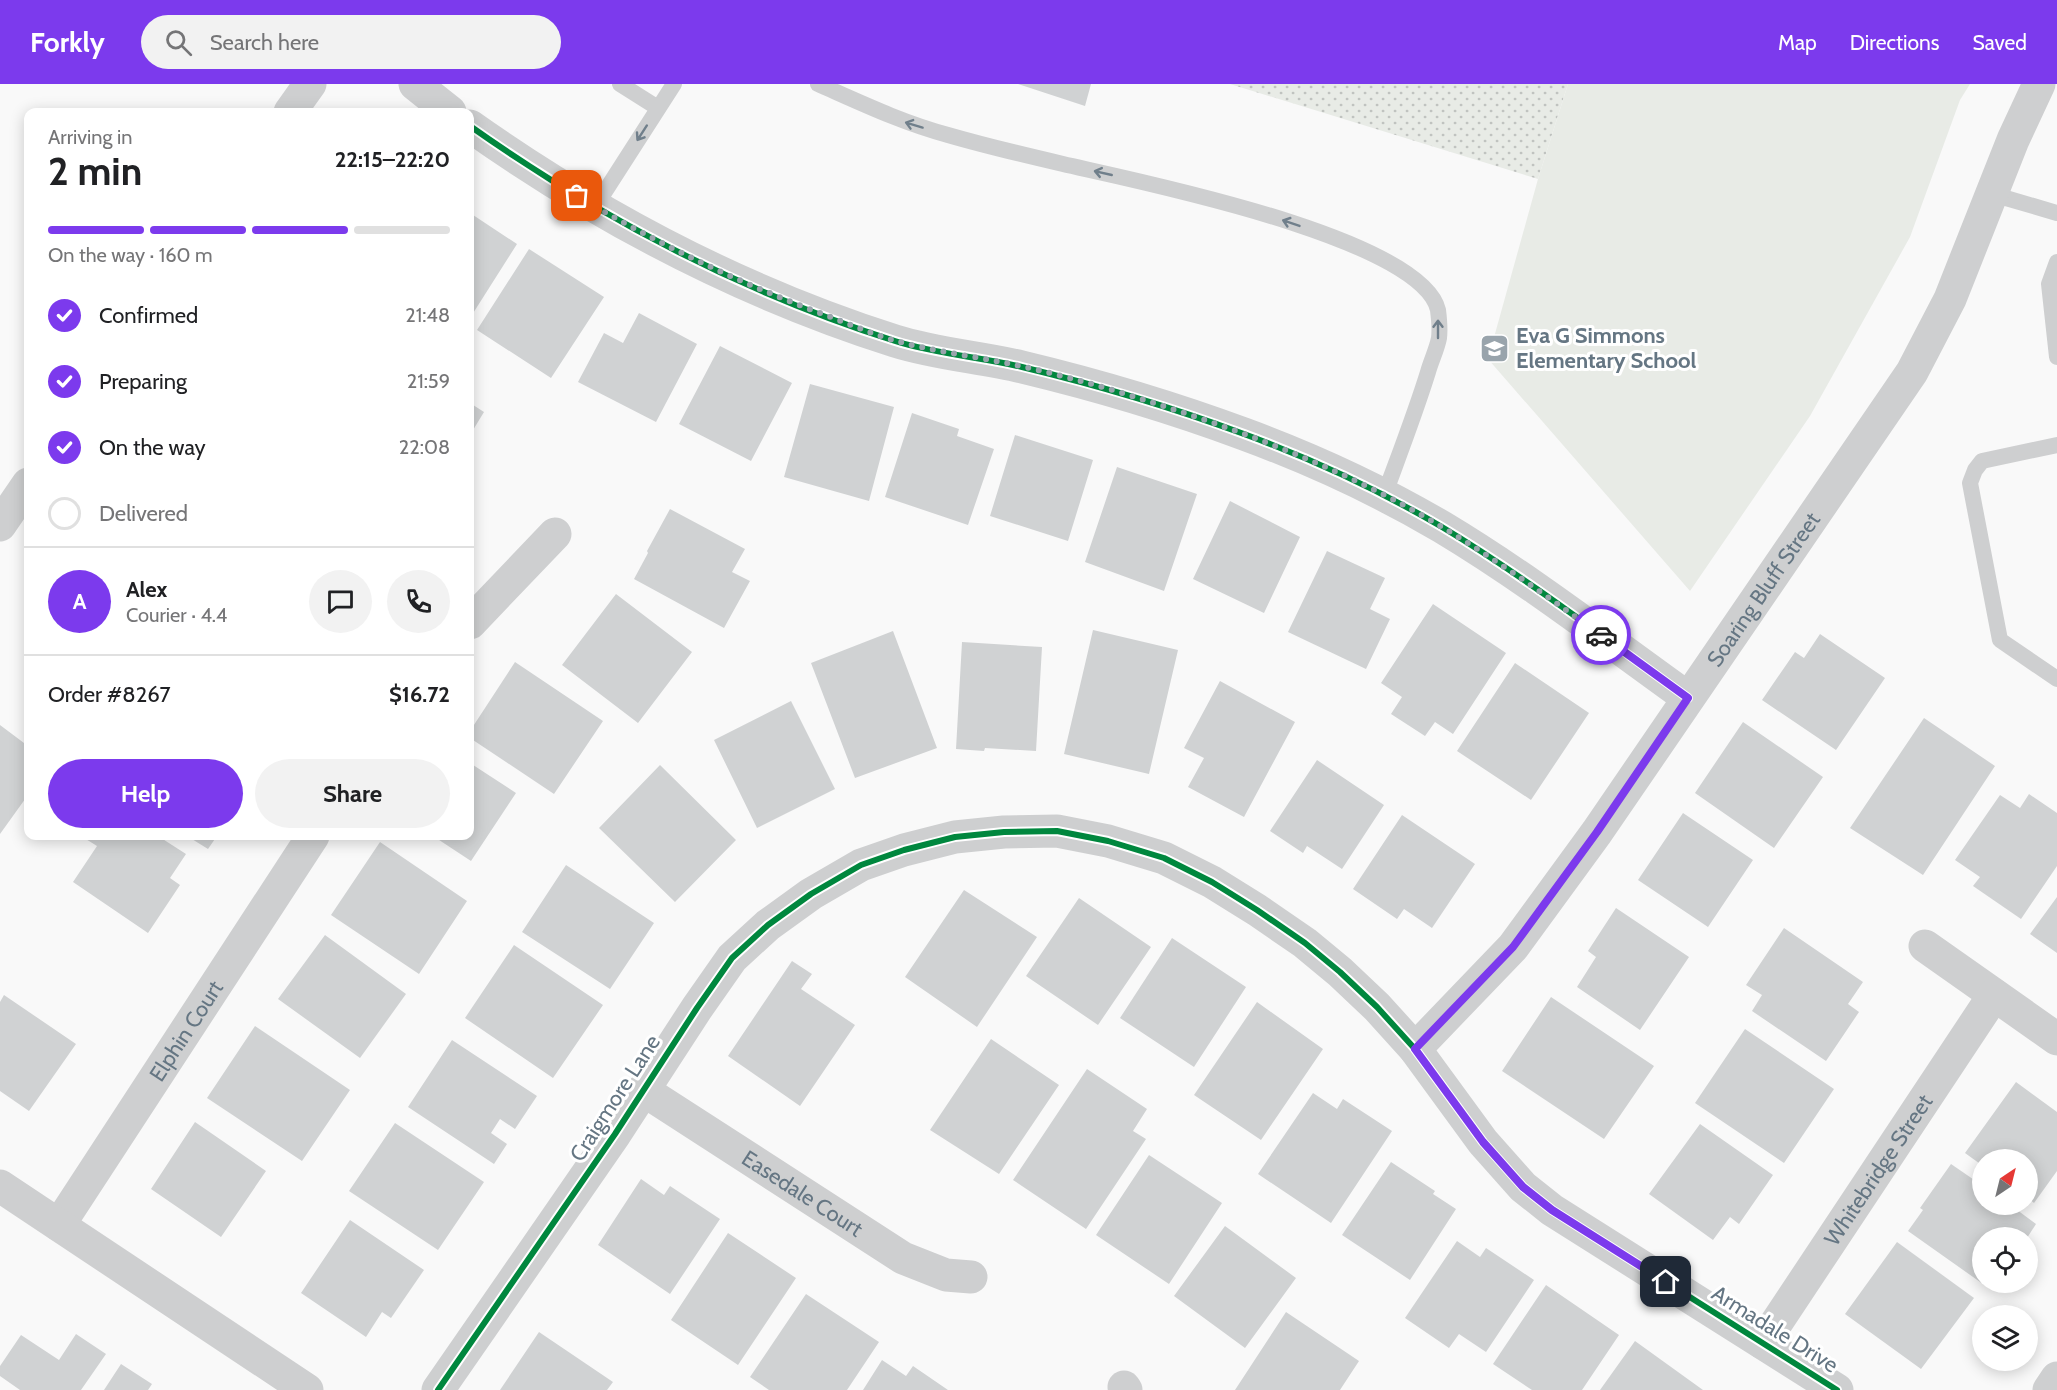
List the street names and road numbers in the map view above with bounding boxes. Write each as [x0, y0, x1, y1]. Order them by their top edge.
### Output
street label: Soaring Bluff Street [1701, 506, 1826, 672]
street label: Elphin Court [143, 975, 229, 1086]
street label: Craigmore Lane [564, 1030, 666, 1166]
street label: Whitebridge Street [1818, 1089, 1938, 1250]
street label: Easedale Court [737, 1144, 869, 1242]
street label: Armadale Drive [1707, 1279, 1843, 1379]

